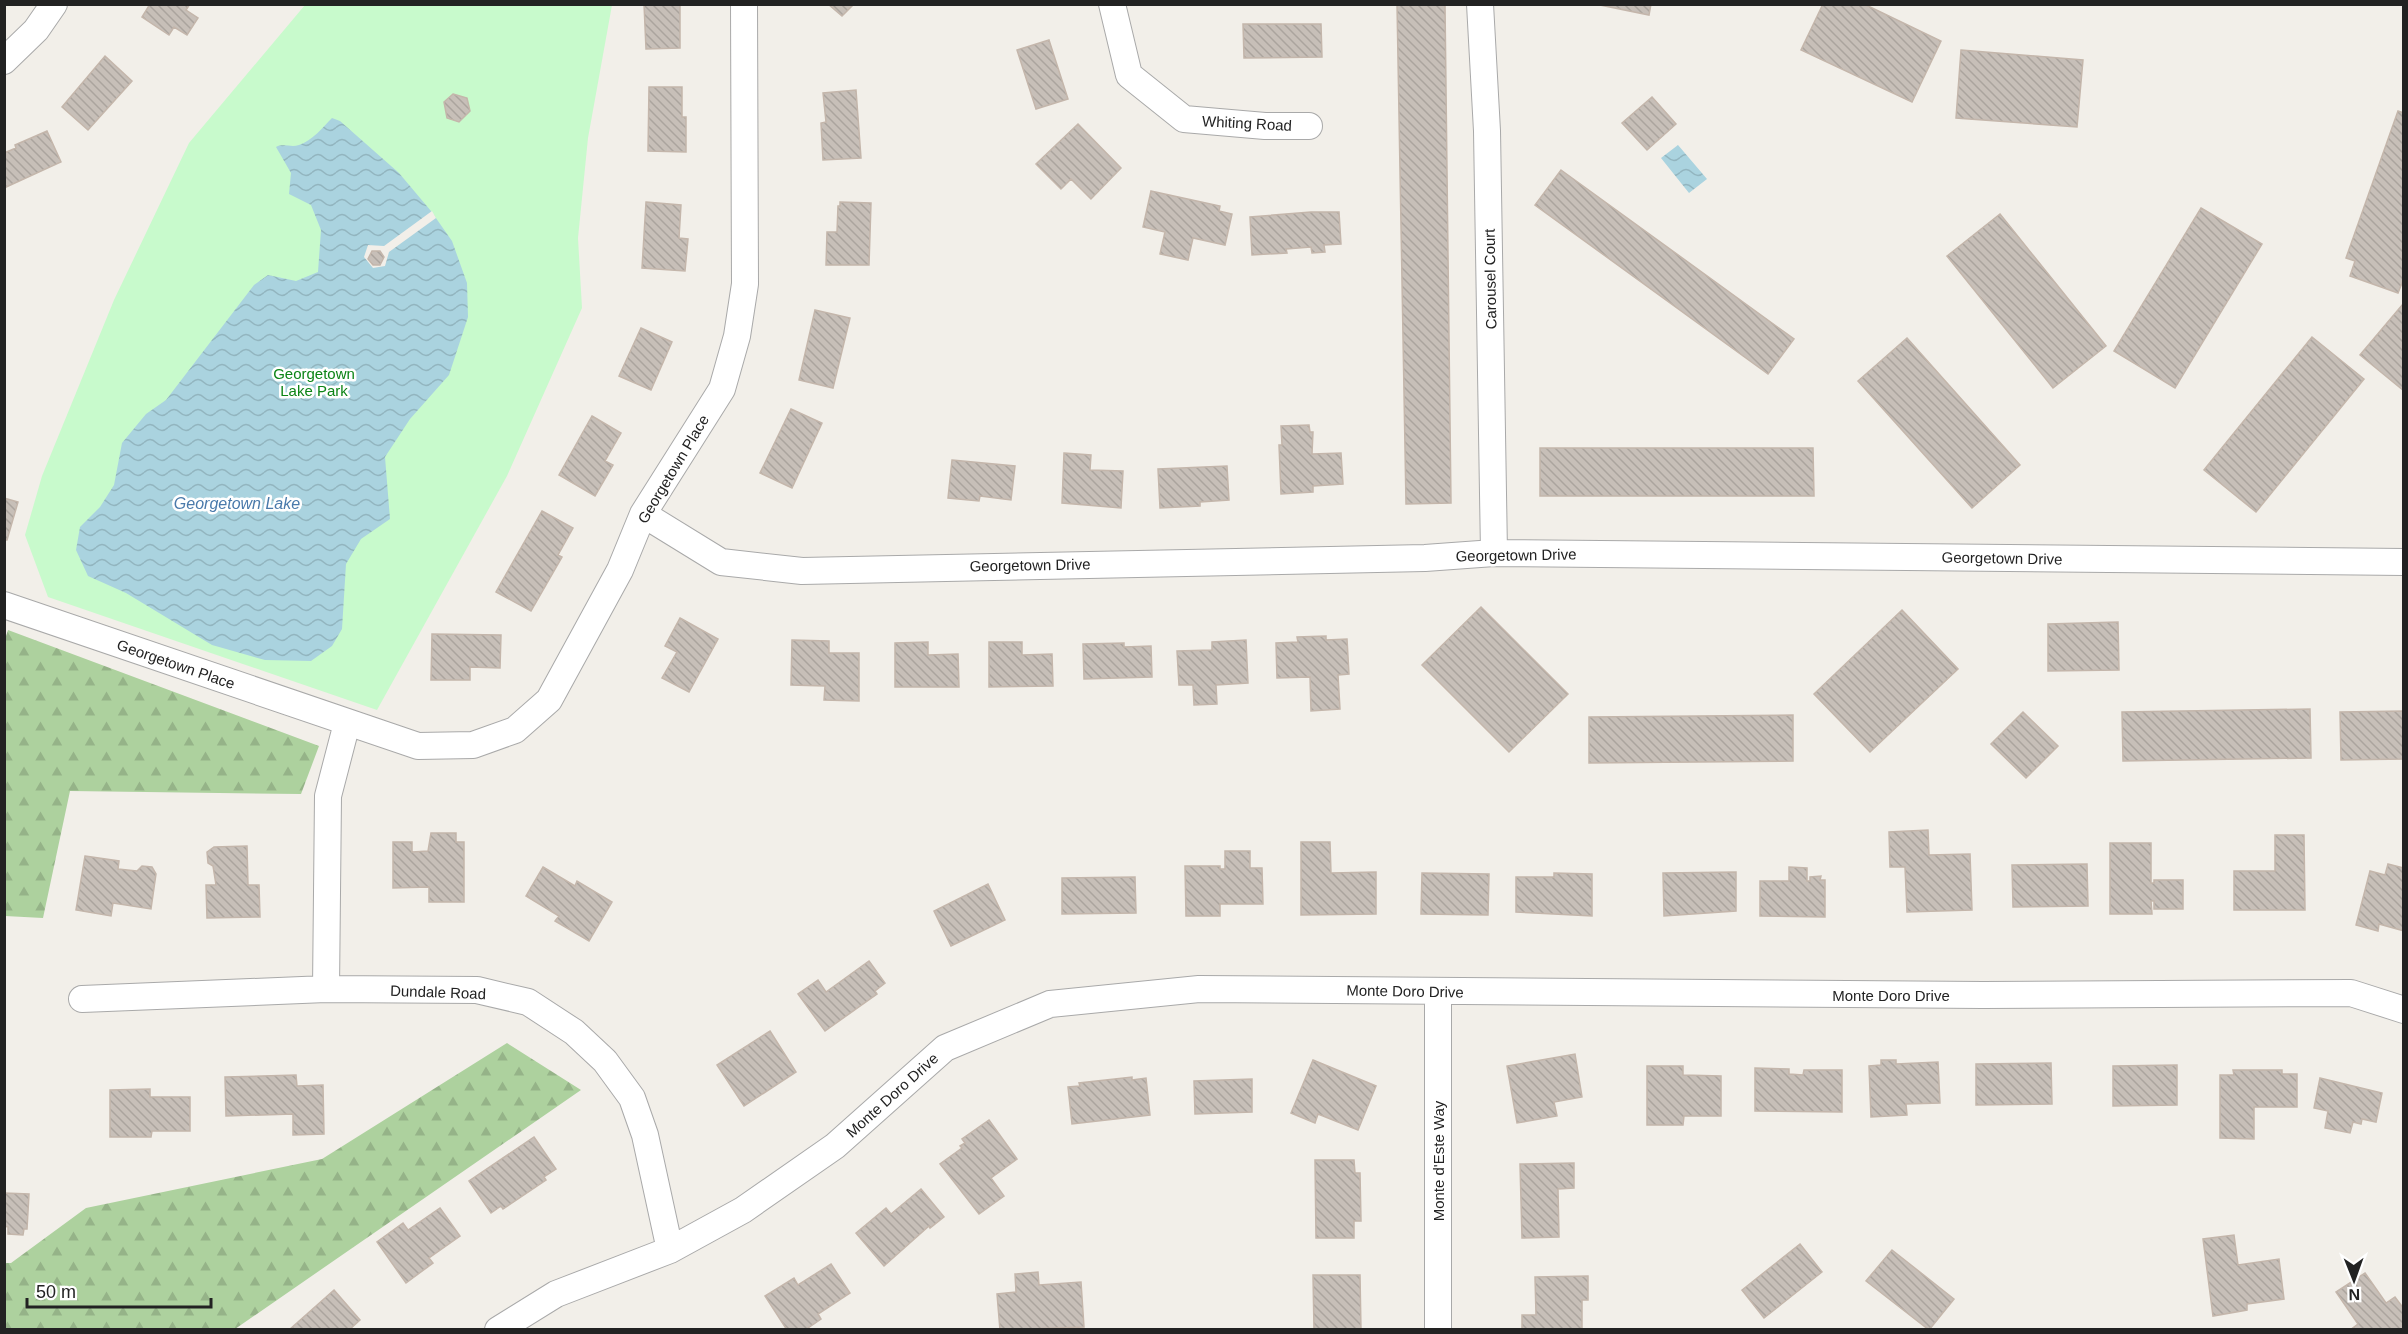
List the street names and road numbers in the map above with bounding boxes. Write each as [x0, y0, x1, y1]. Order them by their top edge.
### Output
street label: Whiting Road [1202, 112, 1292, 134]
street label: Carousel Court [1481, 228, 1499, 330]
street label: Georgetown Place [634, 412, 712, 526]
street label: Georgetown Drive [1455, 545, 1577, 565]
street label: Georgetown Drive [1941, 548, 2063, 568]
street label: Georgetown Drive [969, 555, 1091, 575]
street label: Georgetown Place [115, 636, 237, 692]
street label: Monte Doro Drive [1346, 981, 1464, 1001]
street label: Dundale Road [390, 982, 486, 1002]
street label: Monte Doro Drive [1832, 987, 1950, 1004]
street label: Monte Doro Drive [843, 1049, 941, 1141]
street label: Monte d'Este Way [1430, 1100, 1447, 1221]

